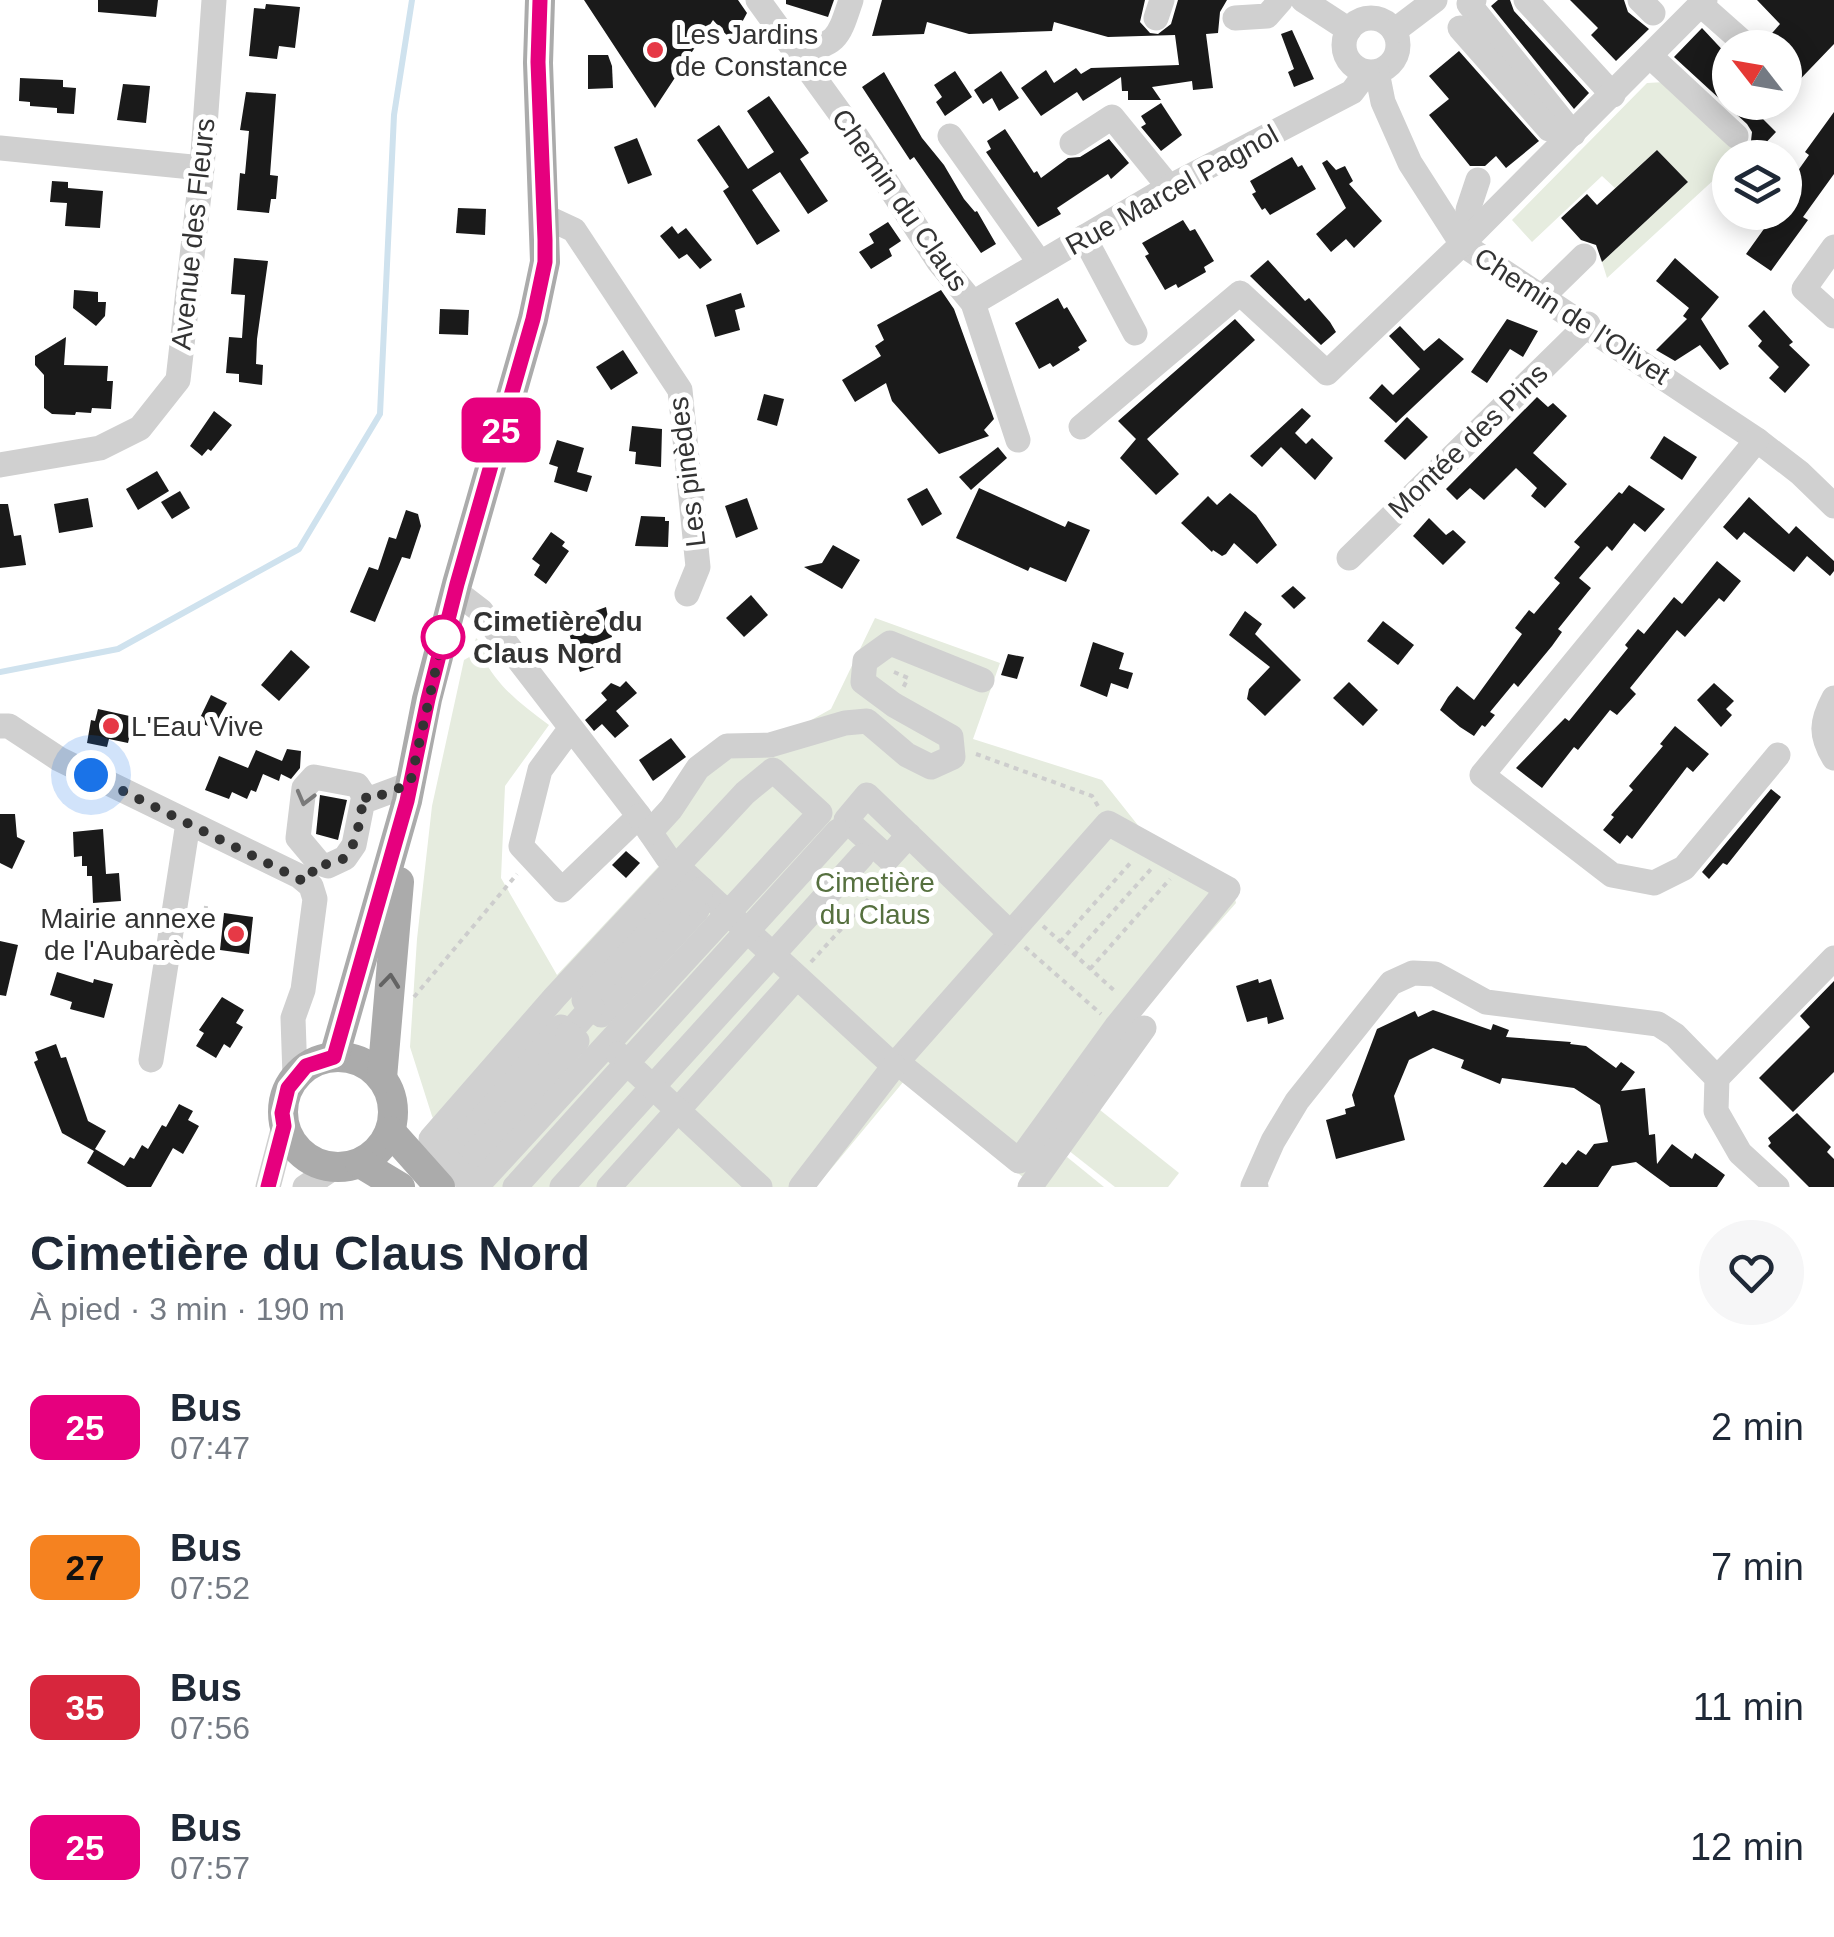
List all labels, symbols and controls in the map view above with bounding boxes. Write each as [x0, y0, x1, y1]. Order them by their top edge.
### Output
place label: Les Jardins de Constance [675, 19, 848, 82]
north arrow [1712, 30, 1802, 120]
map controls [1712, 30, 1802, 230]
marker: Les Jardins de Constance [644, 39, 666, 61]
street label: Chemin du Claus [826, 103, 974, 297]
street label: Avenue des Fleurs [165, 117, 221, 351]
street label: Rue Marcel Pagnol [1060, 119, 1284, 261]
button: layers [1712, 140, 1802, 230]
street label: Chemin de l'Olivet [1469, 241, 1676, 391]
street label: Montée des Pins [1382, 357, 1554, 525]
street label: Les pinèdes [662, 395, 712, 549]
line badge: 25 [456, 398, 546, 462]
text: 25 [482, 411, 520, 450]
place label: Cimetière du Claus Nord [473, 606, 643, 669]
marker: Cimetière du Claus Nord [422, 616, 464, 658]
place label: L'Eau Vive [131, 711, 263, 742]
marker: L'Eau Vive [100, 715, 122, 737]
your location [66, 750, 116, 800]
one-way arrow [296, 790, 317, 807]
park label: Cimetière du Claus [815, 867, 935, 930]
place label: Mairie annexe de l'Aubarède [40, 903, 216, 966]
marker: Mairie annexe de l'Aubarède [225, 923, 247, 945]
one-way arrow [378, 973, 400, 989]
button: heart [1699, 1220, 1804, 1325]
text: Cimetière du Claus Nord [30, 1227, 590, 1280]
text: À pied · 3 min · 190 m [30, 1291, 345, 1327]
text: Bus [170, 1387, 242, 1429]
text: 2 min [1711, 1406, 1804, 1448]
text: 25 [66, 1408, 104, 1447]
text: 07:47 [170, 1430, 250, 1466]
text: Bus [170, 1527, 242, 1569]
text: 7 min [1711, 1546, 1804, 1588]
text: 27 [66, 1548, 104, 1587]
text: 07:52 [170, 1570, 250, 1606]
text: Bus [170, 1667, 242, 1709]
text: 11 min [1693, 1686, 1804, 1728]
text: 35 [66, 1688, 104, 1727]
text: 07:56 [170, 1710, 250, 1746]
text: Bus [170, 1807, 242, 1849]
text: 12 min [1690, 1826, 1804, 1868]
text: 25 [66, 1828, 104, 1867]
text: 07:57 [170, 1850, 250, 1886]

